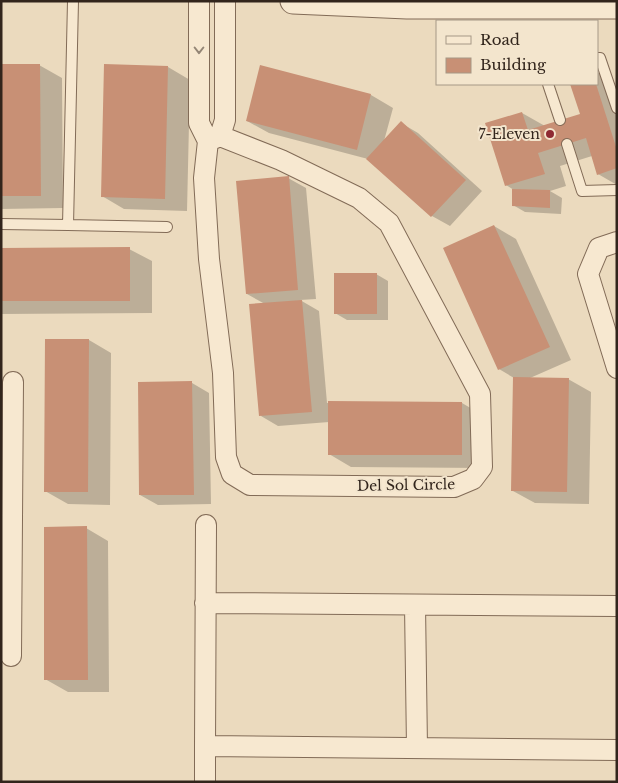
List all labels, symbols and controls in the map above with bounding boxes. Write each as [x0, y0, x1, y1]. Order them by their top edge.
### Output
legend [436, 20, 598, 85]
text: Road [480, 30, 520, 49]
one-way arrow [194, 46, 204, 54]
text: Building [480, 55, 547, 74]
place label: 7-Eleven [478, 125, 540, 143]
marker: 7-Eleven [544, 128, 556, 140]
street label: Del Sol Circle [357, 475, 455, 495]

